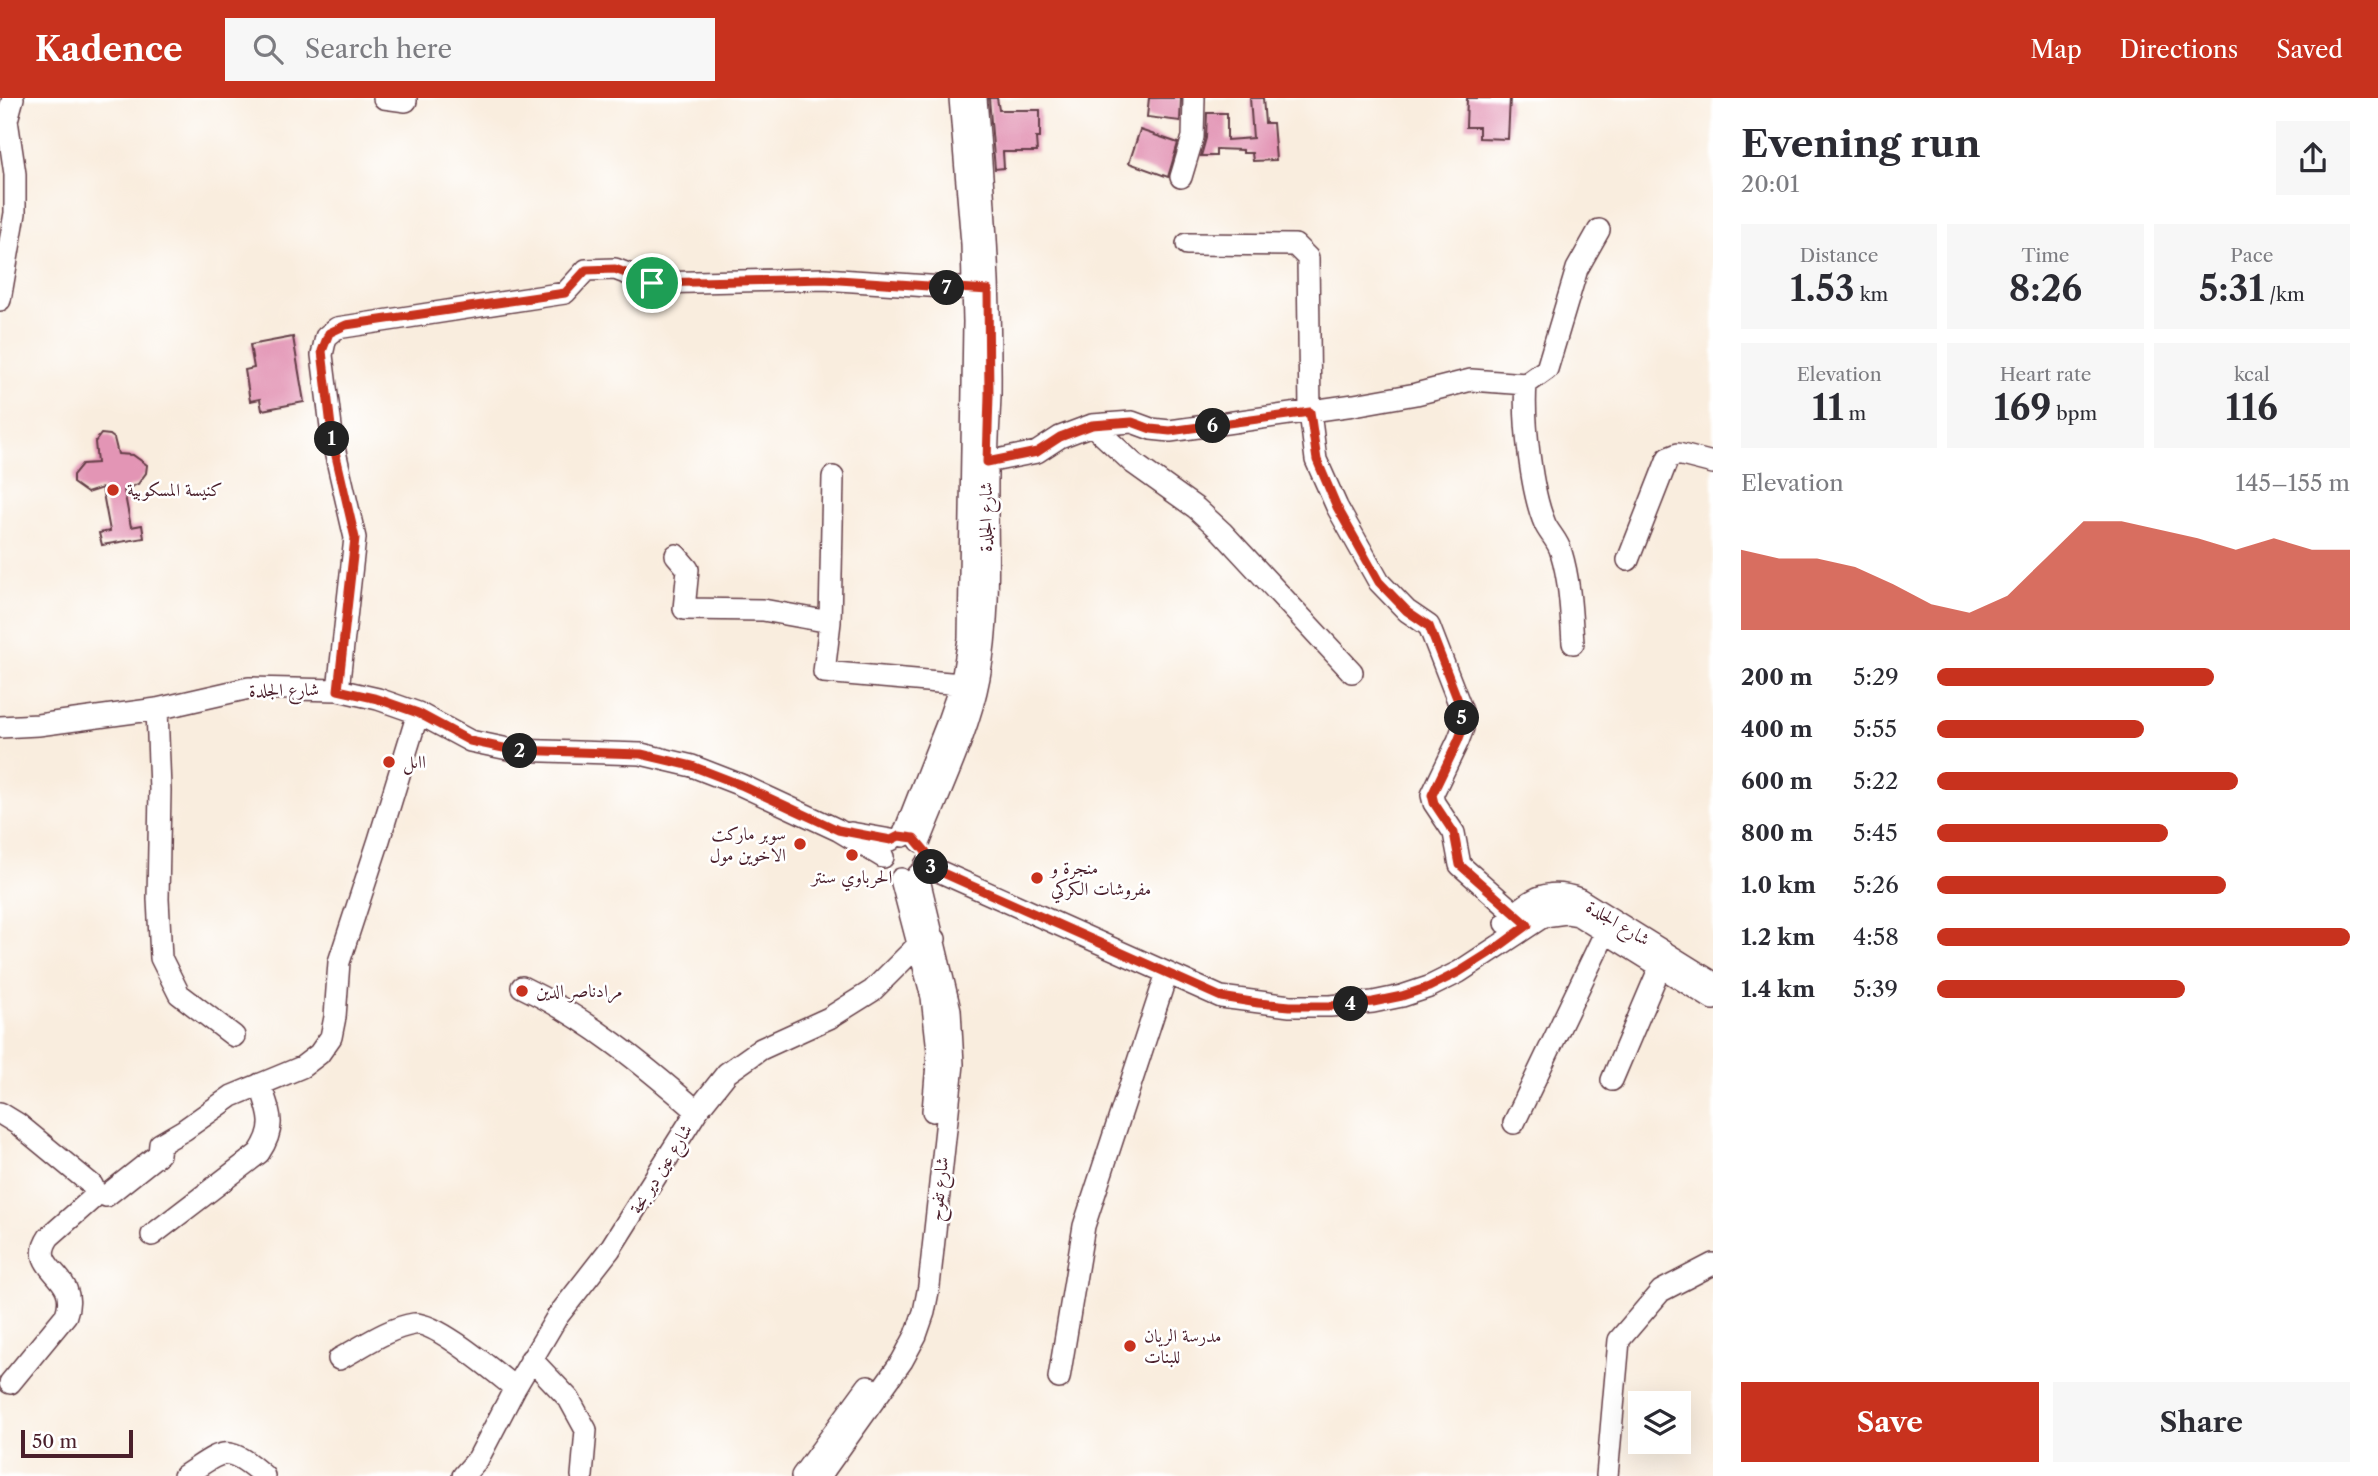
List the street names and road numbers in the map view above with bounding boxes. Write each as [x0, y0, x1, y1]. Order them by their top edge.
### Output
street label: شارع الجلدة [975, 482, 1001, 552]
street label: شارع الجلدة [249, 678, 319, 706]
street label: شارع الجلدة [1580, 896, 1654, 954]
street label: شارع عين دير بحة [625, 1120, 701, 1220]
street label: شارع تفوح [925, 1156, 958, 1223]

